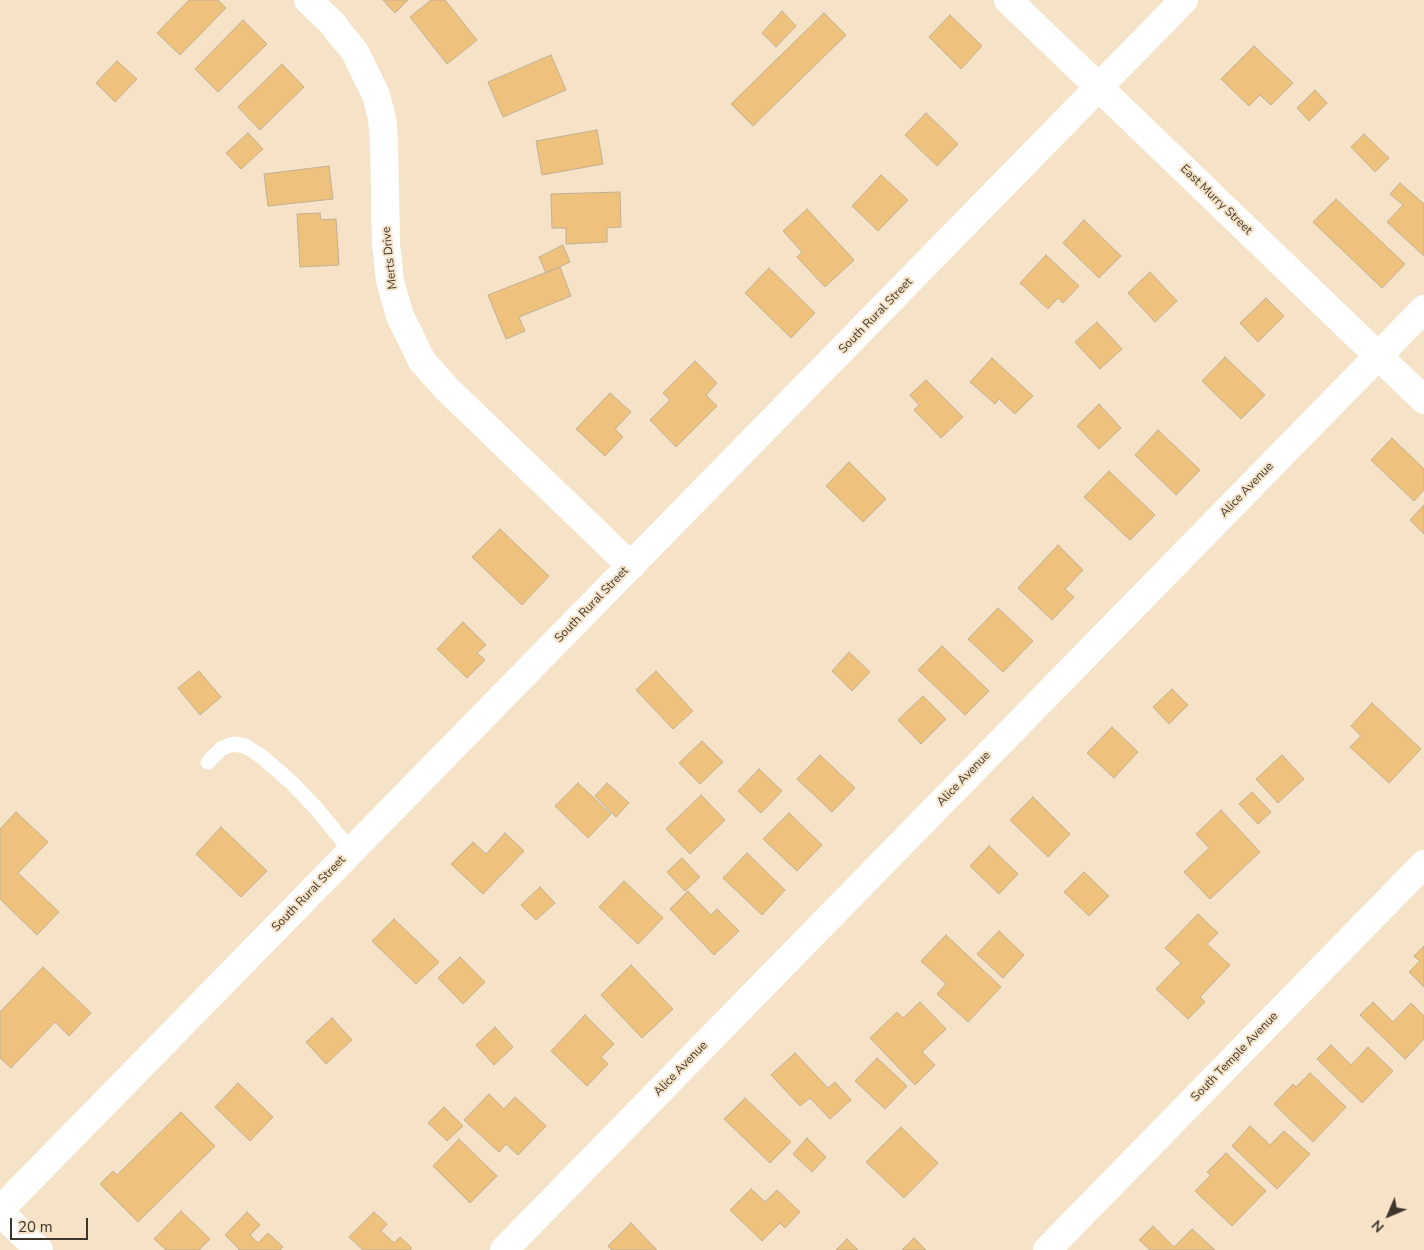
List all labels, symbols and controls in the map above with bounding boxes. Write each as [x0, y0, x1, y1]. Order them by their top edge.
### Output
street label: East Murry Street [1177, 162, 1255, 238]
street label: Merts Drive [380, 226, 400, 290]
street label: South Rural Street [836, 275, 916, 357]
street label: Alice Avenue [1217, 460, 1277, 520]
street label: South Rural Street [552, 564, 632, 646]
street label: Alice Avenue [934, 749, 994, 809]
street label: South Rural Street [269, 853, 349, 935]
street label: South Temple Avenue [1189, 1009, 1281, 1105]
street label: Alice Avenue [651, 1039, 711, 1099]
north arrow [1364, 1190, 1414, 1240]
scale bar [12, 1208, 90, 1240]
text: N [1368, 1216, 1388, 1236]
text: 20 m [18, 1217, 53, 1237]

